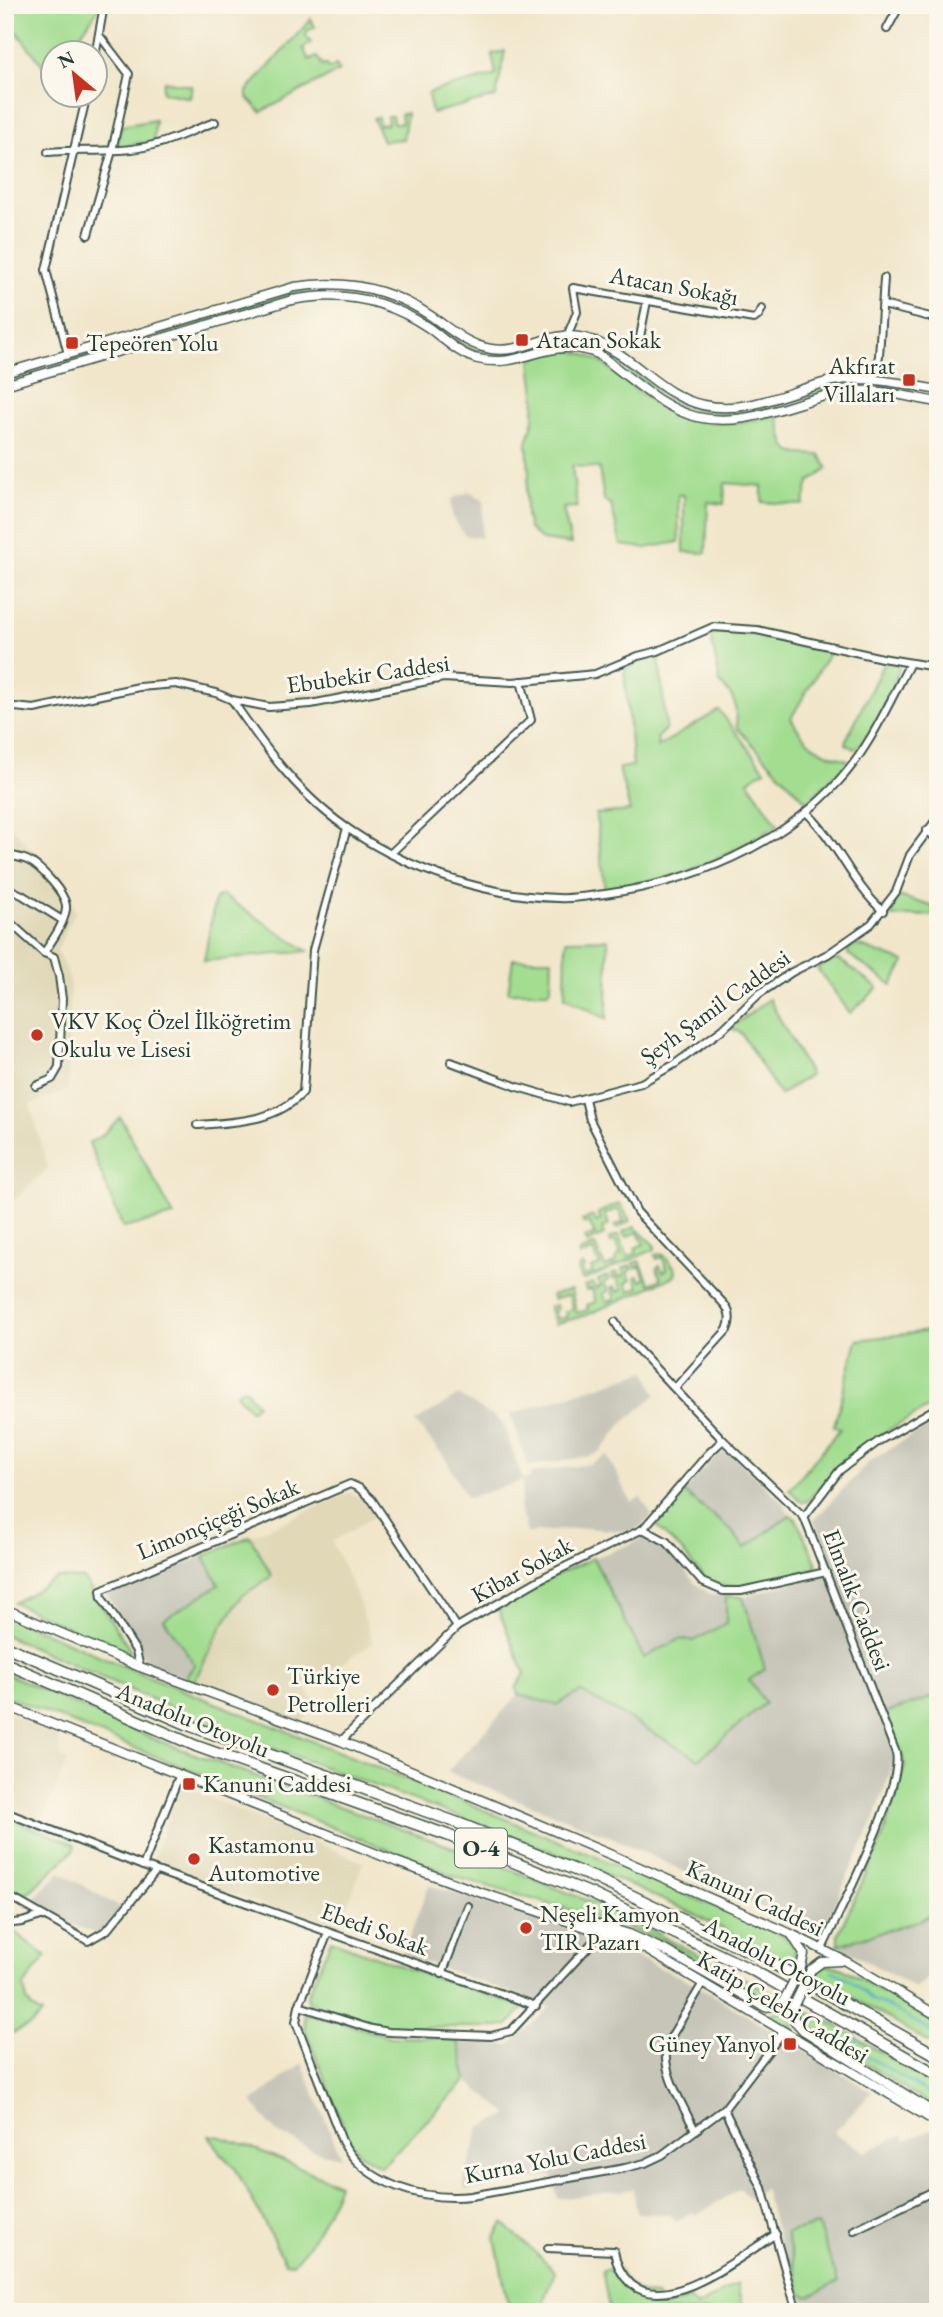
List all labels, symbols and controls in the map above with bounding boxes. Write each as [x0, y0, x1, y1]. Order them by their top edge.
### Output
north arrow [38, 38, 108, 108]
text: N [53, 45, 79, 74]
street label: Atacan Sokağı [606, 259, 741, 312]
place label: Atacan Sokak [535, 324, 662, 355]
place label: Tepeören Yolu [86, 327, 219, 358]
marker: Atacan Sokak [514, 332, 530, 348]
marker: Tepeören Yolu [64, 335, 80, 351]
place label: Akfırat Villaları [823, 350, 895, 409]
marker: Akfırat Villaları [901, 372, 917, 388]
street label: Ebubekir Caddesi [285, 647, 451, 700]
street label: Şeyh Şamil Caddesi [634, 942, 796, 1071]
place label: VKV Koç Özel İlköğretim Okulu ve Lisesi [51, 1005, 292, 1064]
marker: VKV Koç Özel İlköğretim Okulu ve Lisesi [29, 1027, 45, 1043]
street label: Limonçiçeği Sokak [132, 1470, 304, 1567]
street label: Elmalık Caddesi [816, 1525, 899, 1675]
street label: Kibar Sokak [466, 1529, 579, 1610]
place label: Türkiye Petrolleri [287, 1660, 370, 1719]
street label: Anadolu Otoyolu [111, 1674, 275, 1765]
marker: Türkiye Petrolleri [265, 1682, 281, 1698]
place label: Kanuni Caddesi [203, 1768, 352, 1799]
marker: Kanuni Caddesi [181, 1776, 197, 1792]
road number: O-4 [455, 1828, 507, 1868]
place label: Kastamonu Automotive [207, 1829, 320, 1888]
marker: Kastamonu Automotive [186, 1851, 202, 1867]
street label: Kanuni Caddesi [681, 1852, 829, 1943]
street label: Ebedi Sokak [317, 1895, 434, 1963]
place label: Neşeli Kamyon TIR Pazarı [540, 1898, 680, 1957]
street label: Anadolu Otoyolu [697, 1908, 857, 2013]
marker: Neşeli Kamyon TIR Pazarı [518, 1920, 534, 1936]
street label: Katip Çelebi Caddesi [692, 1943, 875, 2070]
place label: Güney Yanyol [649, 2028, 776, 2059]
marker: Güney Yanyol [782, 2036, 798, 2052]
street label: Kurna Yolu Caddesi [462, 2125, 648, 2190]

